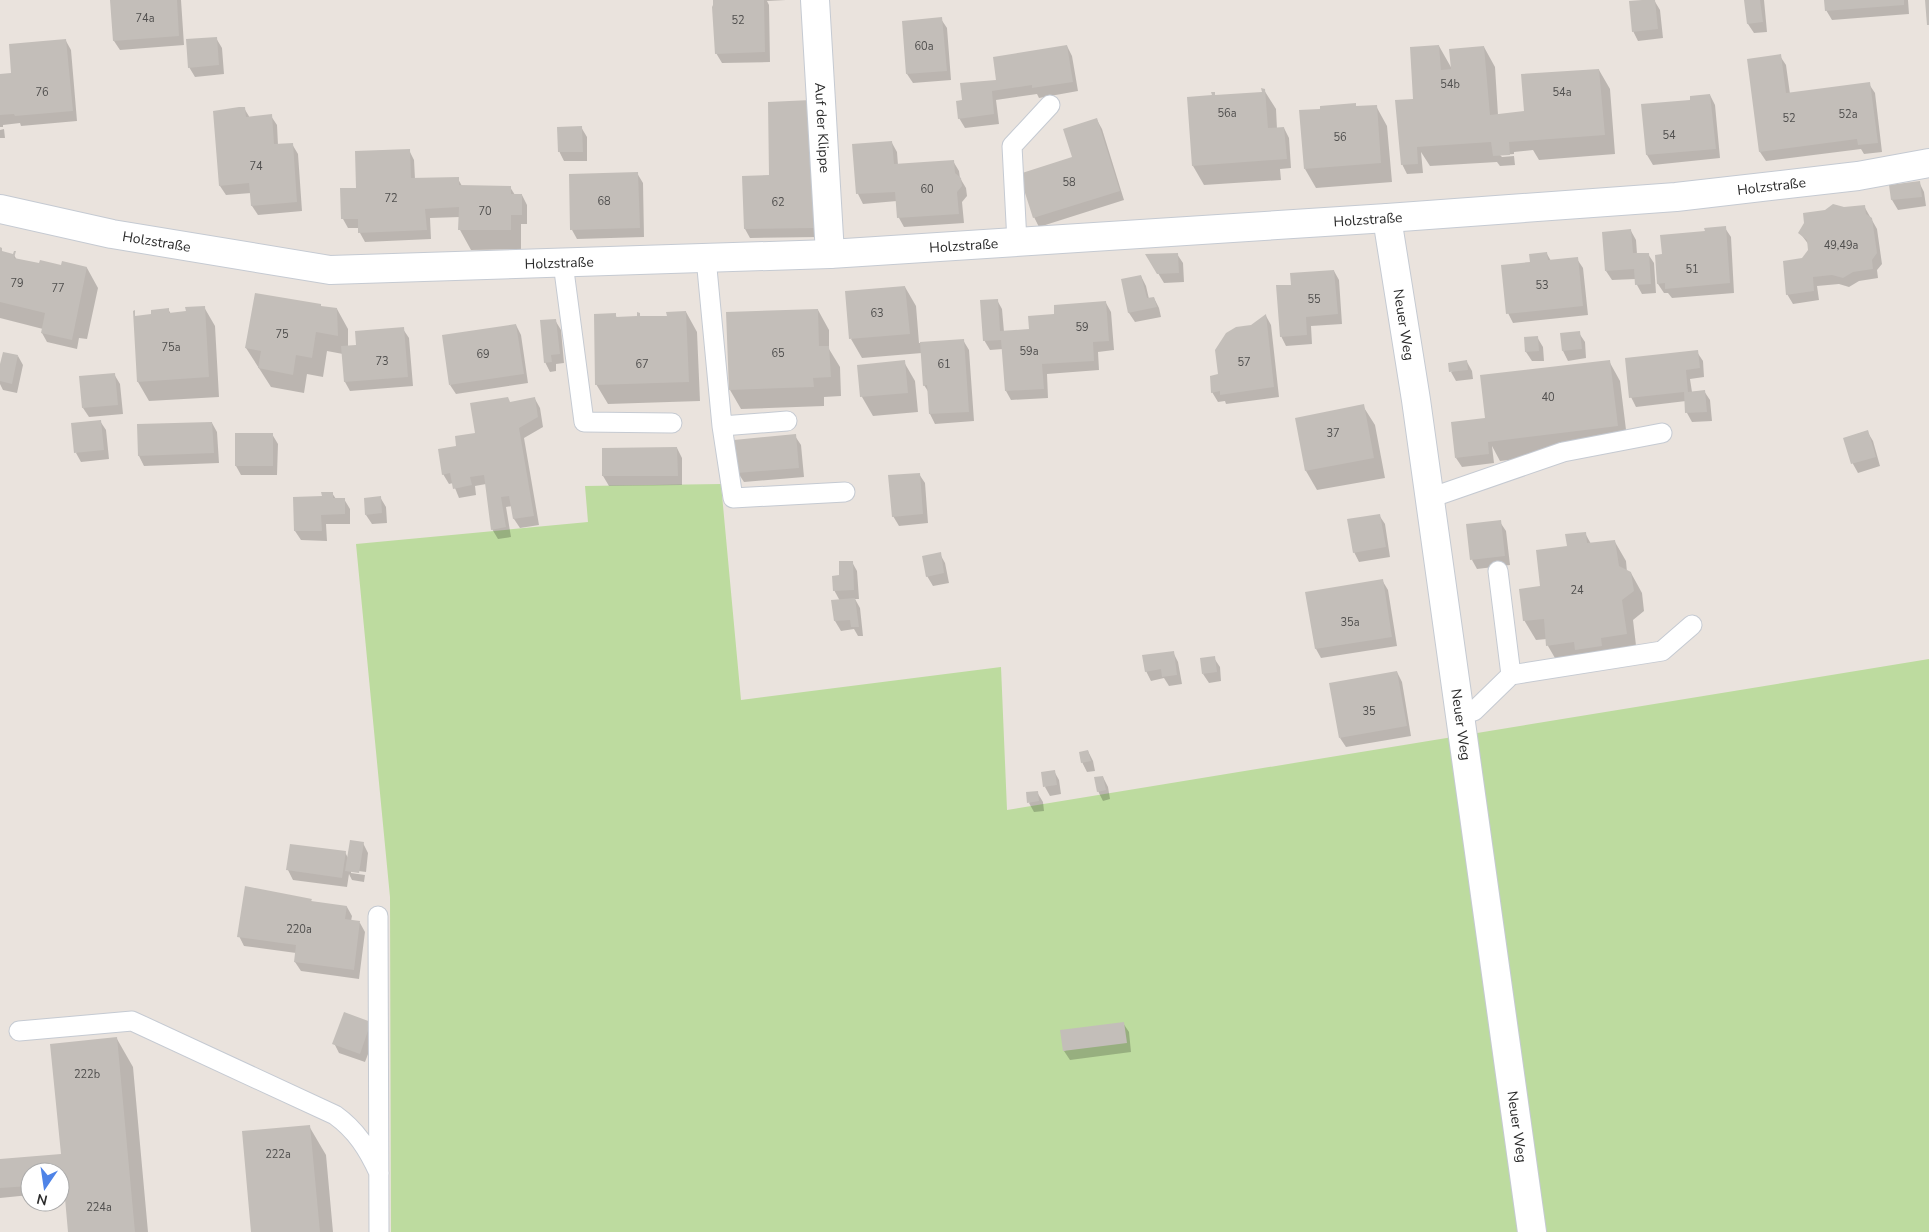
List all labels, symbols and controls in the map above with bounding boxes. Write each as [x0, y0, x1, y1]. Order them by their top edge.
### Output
house number: 74a [135, 11, 155, 26]
house number: 52 [731, 13, 745, 28]
house number: 60a [914, 39, 934, 54]
house number: 54b [1440, 77, 1460, 92]
street label: Auf der Klippe [810, 82, 834, 174]
house number: 76 [35, 85, 49, 100]
house number: 54a [1552, 85, 1572, 100]
house number: 56a [1217, 106, 1237, 121]
house number: 52a [1838, 107, 1858, 122]
house number: 52 [1782, 111, 1796, 126]
house number: 54 [1662, 128, 1676, 143]
house number: 56 [1333, 130, 1347, 145]
house number: 74 [249, 159, 263, 174]
street label: Holzstraße [1736, 173, 1807, 200]
house number: 58 [1062, 175, 1076, 190]
house number: 60 [920, 182, 934, 197]
house number: 72 [384, 191, 398, 206]
house number: 68 [597, 194, 611, 209]
house number: 62 [771, 195, 785, 210]
house number: 70 [478, 204, 492, 219]
street label: Holzstraße [1333, 208, 1403, 231]
street label: Holzstraße [121, 227, 192, 257]
street label: Holzstraße [929, 234, 999, 258]
house number: 49,49a [1824, 238, 1859, 253]
street label: Holzstraße [524, 253, 594, 274]
house number: 51 [1685, 262, 1699, 277]
house number: 79 [10, 276, 24, 291]
house number: 53 [1535, 278, 1549, 293]
house number: 77 [51, 281, 65, 296]
street label: Neuer Weg [1388, 288, 1419, 362]
house number: 55 [1307, 292, 1321, 307]
house number: 63 [870, 306, 884, 321]
house number: 59 [1075, 320, 1089, 335]
house number: 75 [275, 327, 289, 342]
house number: 75a [161, 340, 181, 355]
house number: 59a [1019, 344, 1039, 359]
house number: 65 [771, 346, 785, 361]
house number: 69 [476, 347, 490, 362]
house number: 73 [375, 354, 389, 369]
house number: 57 [1237, 355, 1251, 370]
house number: 67 [635, 357, 649, 372]
house number: 61 [937, 357, 951, 372]
house number: 40 [1541, 390, 1555, 405]
house number: 37 [1326, 426, 1340, 441]
house number: 24 [1570, 583, 1584, 598]
house number: 35a [1340, 615, 1360, 630]
street label: Neuer Weg [1446, 688, 1475, 762]
house number: 35 [1362, 704, 1376, 719]
house number: 220a [286, 922, 312, 937]
house number: 222b [74, 1067, 100, 1082]
street label: Neuer Weg [1502, 1090, 1531, 1164]
house number: 222a [265, 1147, 291, 1162]
north arrow [20, 1162, 70, 1212]
text: N [35, 1189, 49, 1210]
house number: 224a [86, 1200, 112, 1215]

